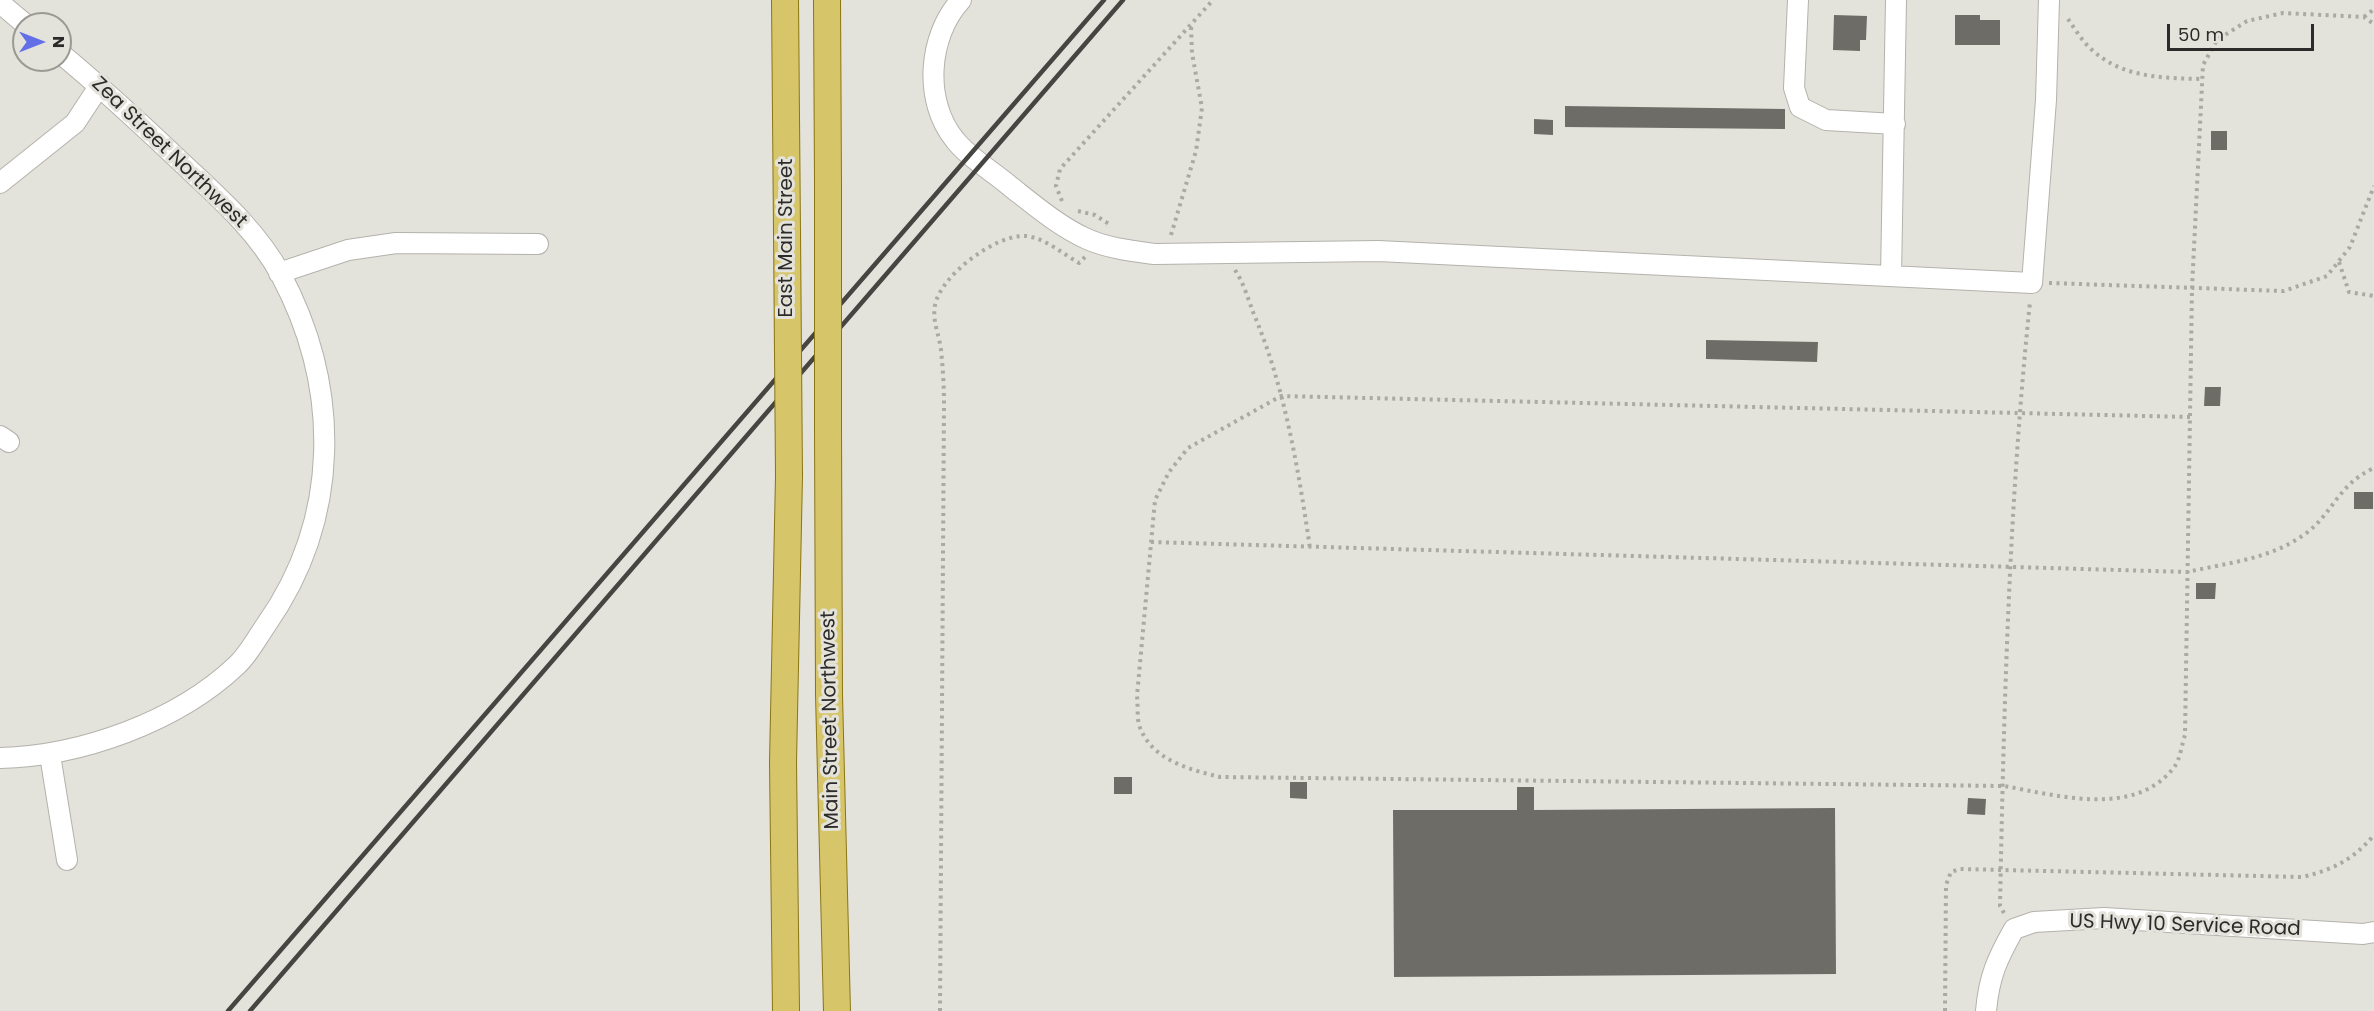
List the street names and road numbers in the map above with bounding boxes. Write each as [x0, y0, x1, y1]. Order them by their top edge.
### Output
street label: Zea Street Northwest [86, 73, 252, 233]
street label: East Main Street [775, 158, 799, 318]
street label: Main Street Northwest [817, 610, 845, 830]
street label: US Hwy 10 Service Road [2069, 910, 2301, 942]

